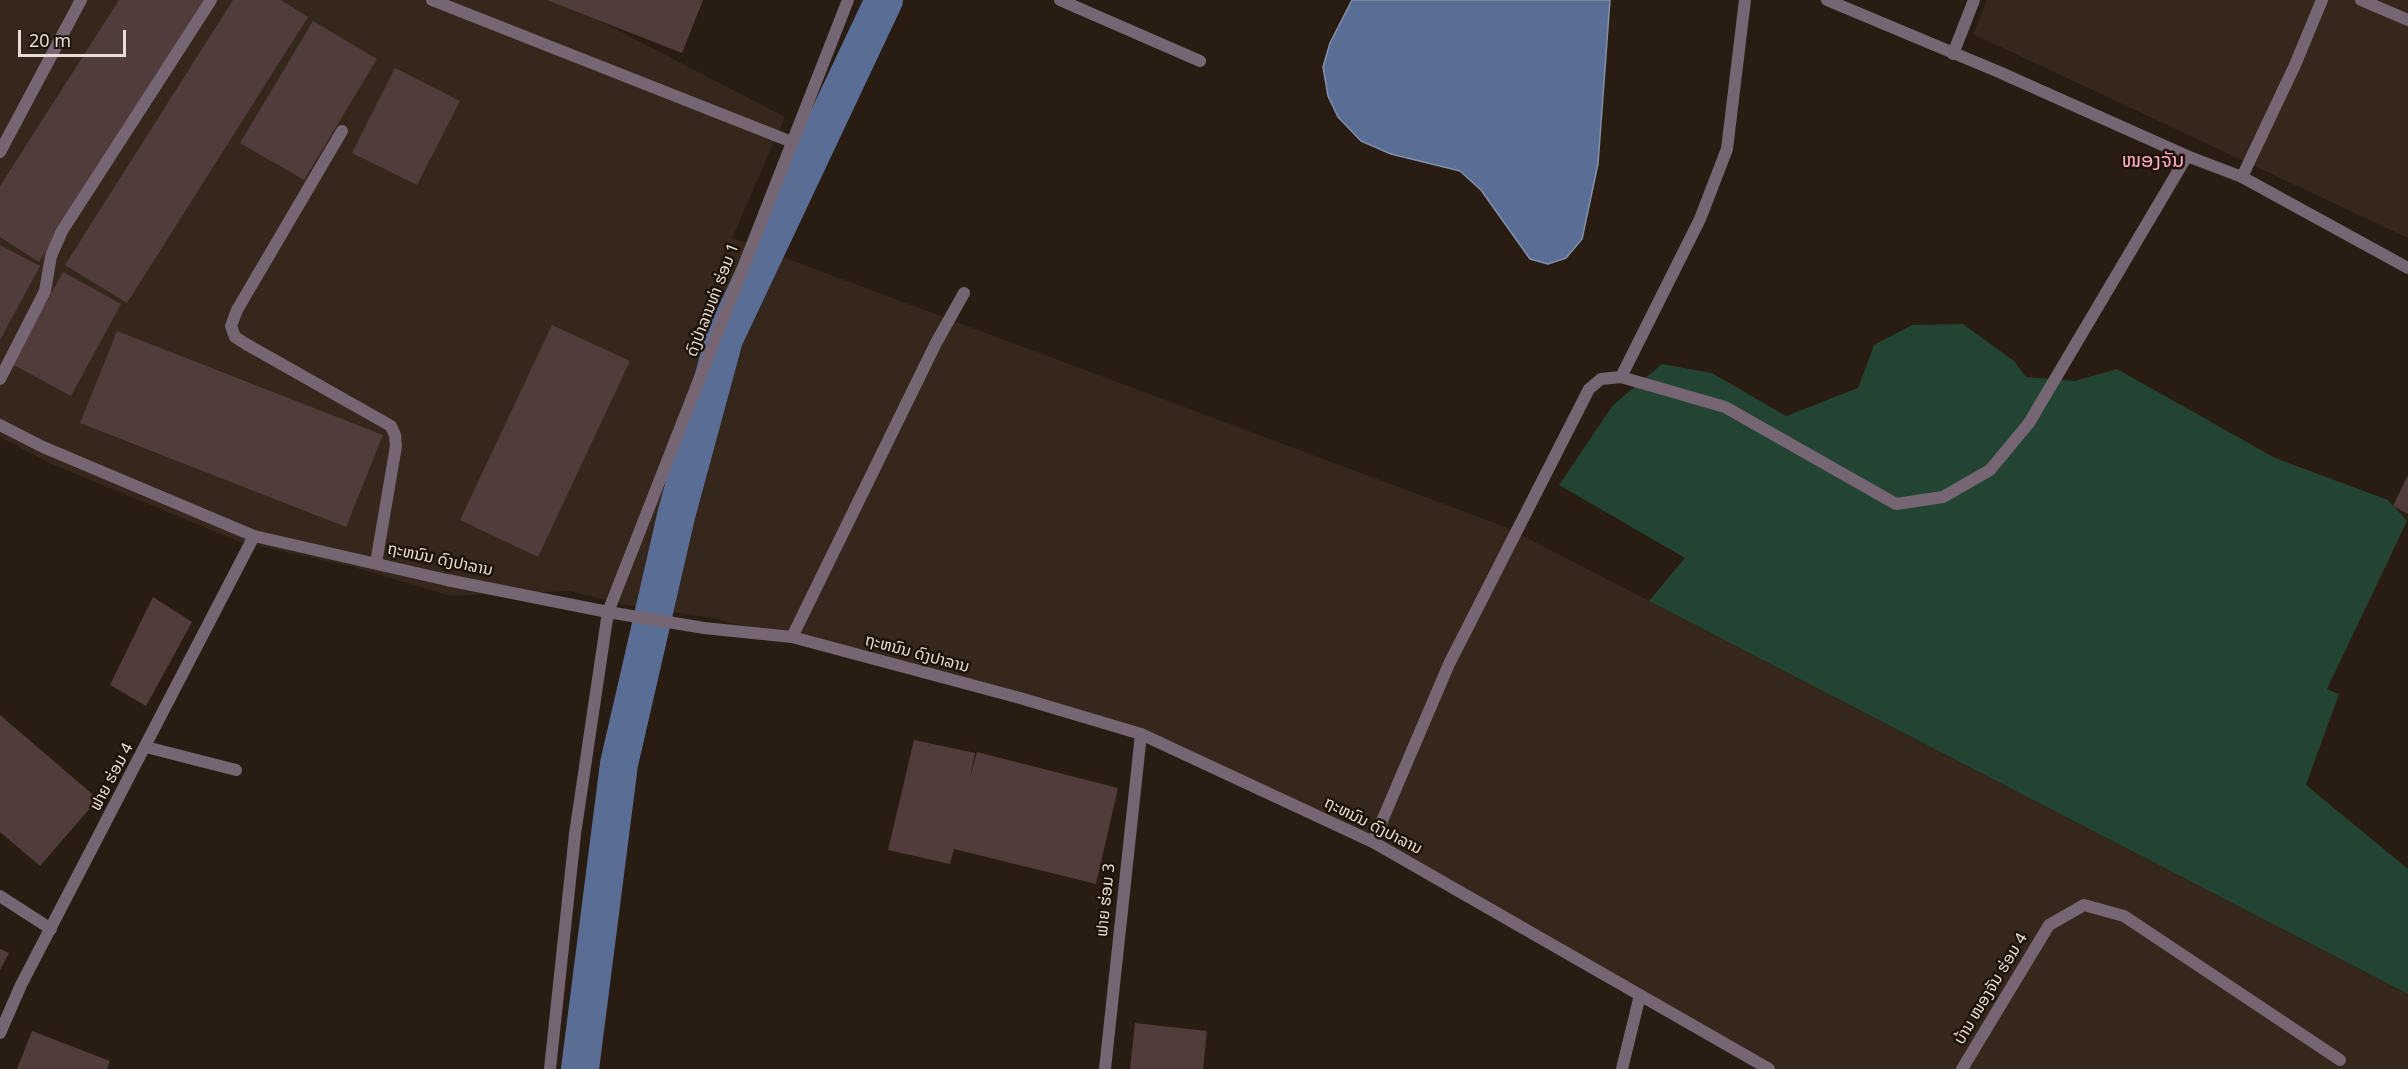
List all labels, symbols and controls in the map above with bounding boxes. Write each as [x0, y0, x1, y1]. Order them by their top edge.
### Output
scale bar [21, 18, 129, 56]
text: 20 m [29, 28, 71, 52]
district label: ໜອງຈັນ [2122, 149, 2184, 173]
street label: ດົງປ່າລານທ່າ ຮ່ອມ 1 [683, 241, 743, 359]
street label: ຖະຫນົນ ດົງປາລານ [385, 539, 495, 581]
street label: ຖະຫນົນ ດົງປາລານ [863, 631, 971, 677]
street label: ຟາຍ ຮ່ອມ 4 [86, 740, 138, 814]
street label: ຖະຫນົນ ດົງປາລານ [1321, 793, 1425, 859]
street label: ຟາຍ ຮ່ອມ 3 [1093, 862, 1119, 938]
street label: ບ້ານ ໜອງຈັນ ຮ່ອມ 4 [1950, 930, 2032, 1048]

